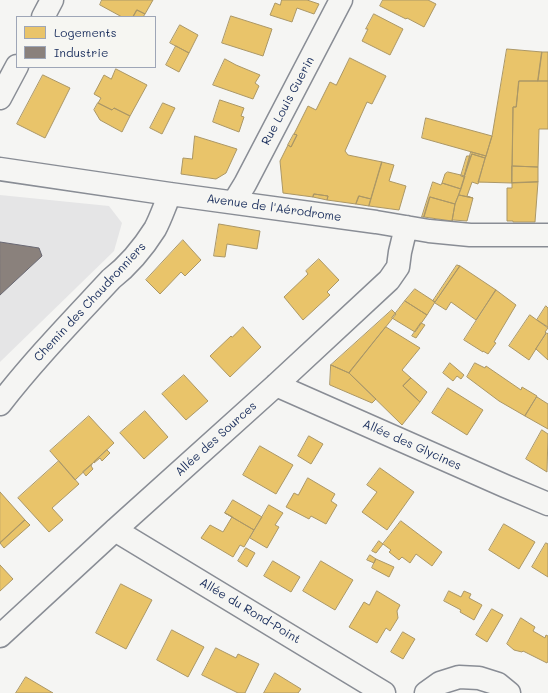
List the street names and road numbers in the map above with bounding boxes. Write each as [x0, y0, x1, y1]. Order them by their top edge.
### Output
street label: Rue Louis Guerin [259, 54, 317, 148]
street label: Avenue de l'Aérodrome [206, 191, 342, 225]
street label: Chemin des Chaudronniers [31, 239, 149, 365]
street label: Allée des Sources [172, 399, 260, 479]
street label: Allée des Glycines [360, 417, 464, 473]
street label: Allée du Rond-Point [197, 575, 303, 647]

